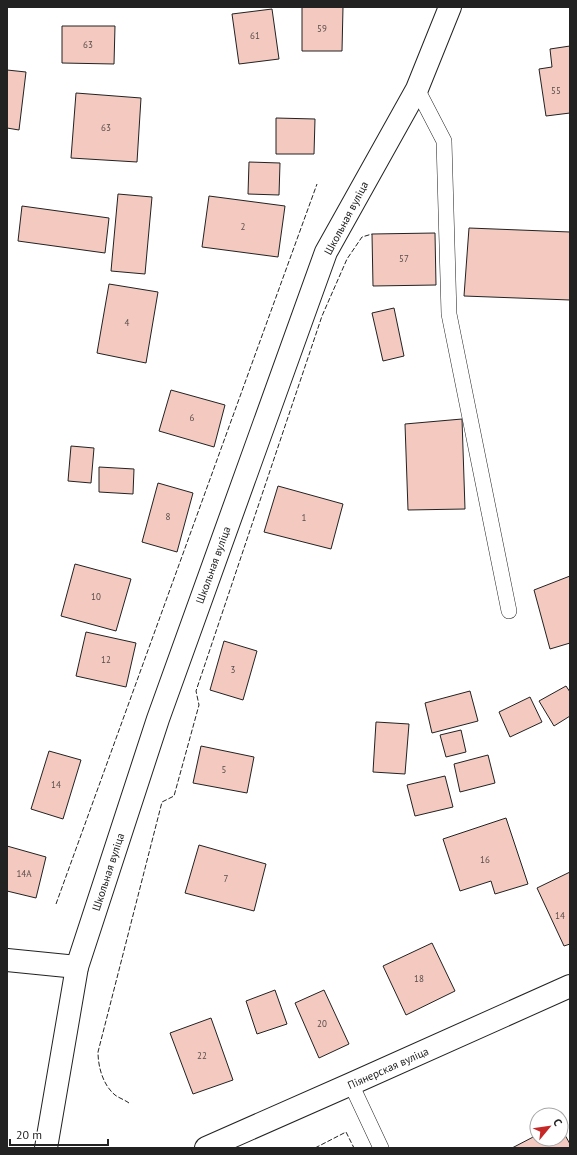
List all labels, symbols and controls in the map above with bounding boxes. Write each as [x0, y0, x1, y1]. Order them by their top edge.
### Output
house number: 59 [317, 23, 327, 34]
house number: 61 [250, 30, 260, 41]
house number: 63 [83, 39, 93, 50]
house number: 55 [551, 85, 561, 96]
house number: 63 [101, 122, 111, 133]
street label: Школьная вуліца [321, 179, 371, 257]
house number: 2 [241, 221, 246, 232]
house number: 57 [399, 253, 409, 264]
house number: 4 [125, 317, 130, 328]
house number: 6 [190, 412, 195, 423]
house number: 8 [166, 511, 171, 522]
house number: 1 [302, 512, 307, 523]
street label: Школьная вуліца [193, 524, 233, 606]
house number: 10 [91, 591, 101, 602]
house number: 12 [101, 654, 111, 665]
house number: 3 [231, 664, 236, 675]
house number: 5 [222, 764, 227, 775]
house number: 14 [51, 779, 61, 790]
street label: Школьная вуліца [89, 831, 127, 913]
house number: 16 [480, 854, 490, 865]
house number: 14А [16, 868, 32, 879]
house number: 7 [224, 873, 229, 884]
house number: 14 [555, 910, 565, 921]
house number: 18 [414, 973, 424, 984]
house number: 20 [317, 1018, 327, 1029]
street label: Піянерская вуліца [345, 1044, 431, 1092]
house number: 22 [197, 1050, 207, 1061]
north arrow [529, 1107, 569, 1147]
text: С [550, 1116, 565, 1128]
scale bar [10, 1121, 108, 1147]
text: 20 m [16, 1127, 42, 1142]

